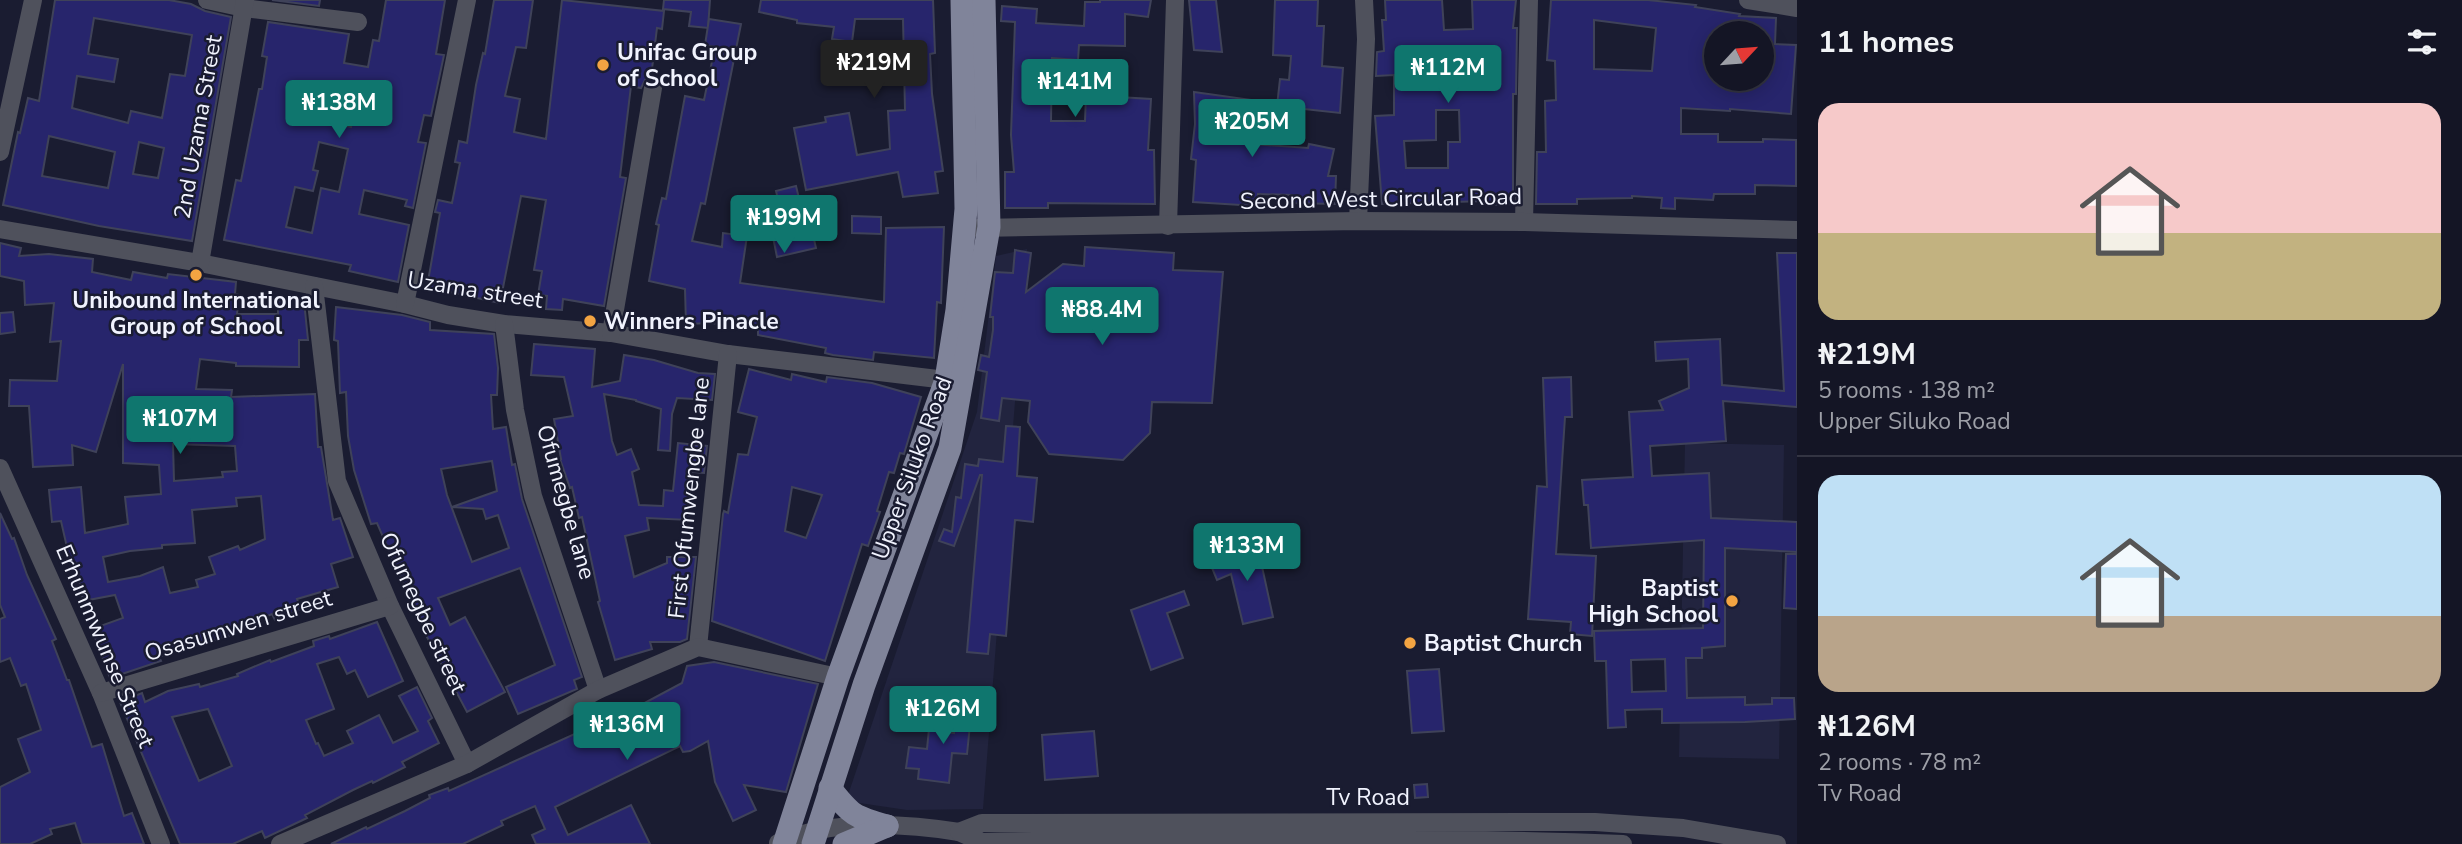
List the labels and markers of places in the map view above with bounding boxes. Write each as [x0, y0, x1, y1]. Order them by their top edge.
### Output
place label: Unifac Group of School [617, 37, 757, 94]
pin: ₦219M [825, 41, 923, 100]
pin: ₦112M [1399, 46, 1497, 105]
marker: Unifac Group of School [595, 57, 611, 73]
pin: ₦141M [1026, 60, 1124, 119]
pin: ₦138M [290, 80, 388, 140]
pin: ₦205M [1203, 100, 1301, 159]
pin: ₦199M [735, 196, 833, 255]
marker: Unibound International Group of School [188, 267, 204, 283]
place label: Unibound International Group of School [72, 285, 320, 342]
pin: ₦88.4M [1045, 288, 1159, 347]
place label: Winners Pinacle [604, 306, 779, 337]
marker: Winners Pinacle [582, 313, 598, 329]
pin: ₦107M [131, 396, 229, 456]
pin: ₦133M [1198, 524, 1296, 583]
place label: Baptist High School [1588, 573, 1719, 630]
marker: Baptist High School [1724, 593, 1740, 609]
place label: Baptist Church [1424, 628, 1582, 659]
marker: Baptist Church [1402, 635, 1418, 651]
pin: ₦126M [894, 686, 992, 746]
pin: ₦136M [578, 702, 676, 762]

